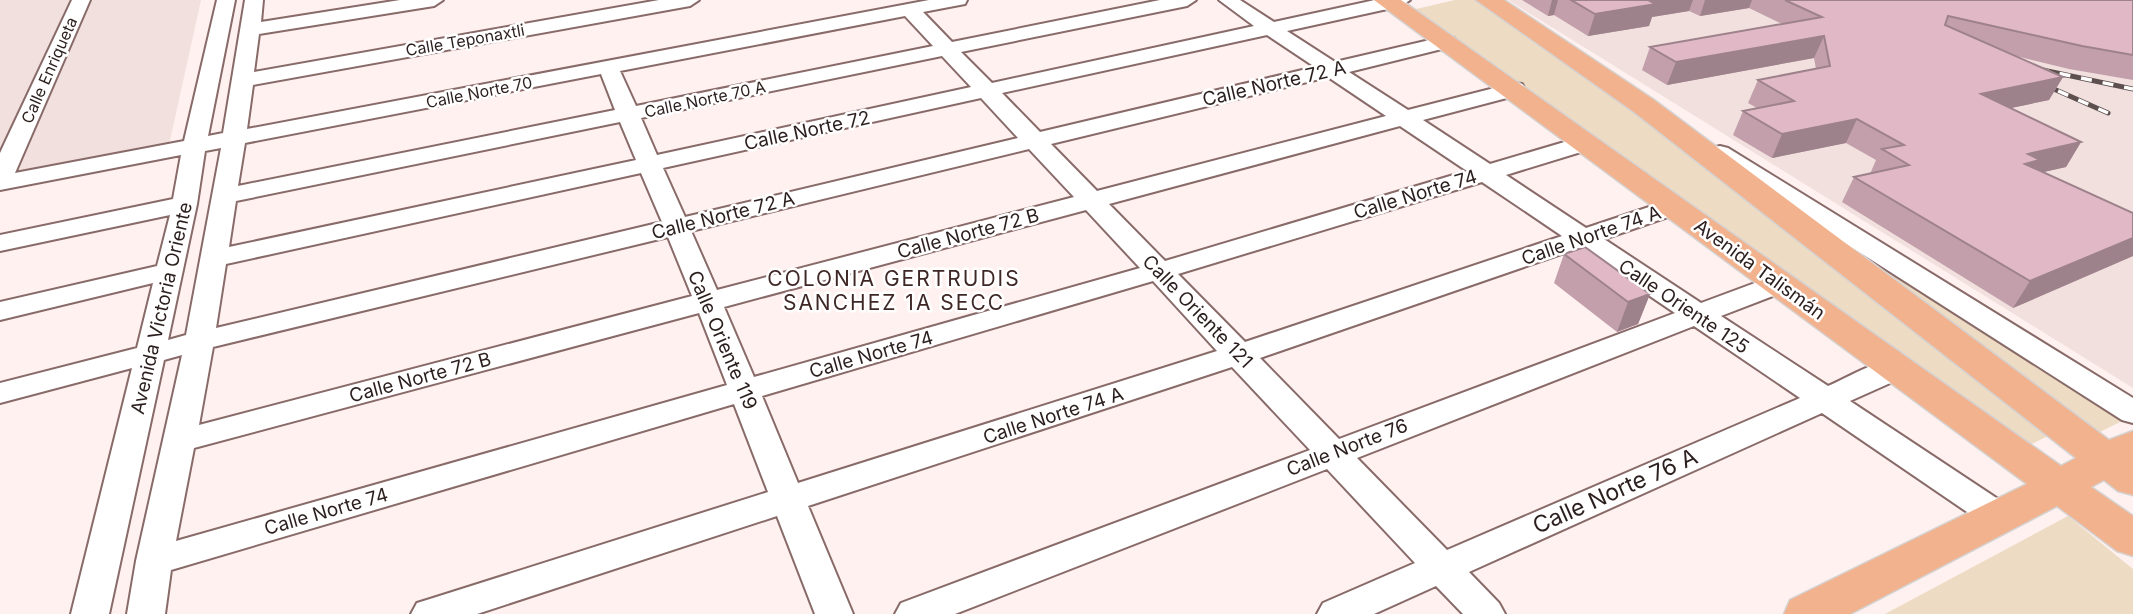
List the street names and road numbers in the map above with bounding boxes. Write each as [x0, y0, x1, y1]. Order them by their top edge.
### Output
street label: Calle Enriqueta [17, 14, 81, 126]
street label: Calle Teponaxtli [404, 20, 526, 60]
street label: Calle Norte 72 A [1200, 56, 1348, 111]
street label: Calle Norte 70 [424, 72, 534, 112]
street label: Calle Norte 70 A [643, 76, 767, 122]
street label: Calle Norte 72 [742, 106, 872, 155]
street label: Calle Norte 74 [1351, 165, 1480, 224]
street label: Calle Norte 72 A [649, 187, 797, 244]
street label: Avenida Victoria Oriente [126, 200, 197, 416]
street label: Calle Norte 74 A [1518, 201, 1664, 270]
street label: Calle Norte 72 B [895, 203, 1042, 263]
street label: Avenida Talismán [1690, 214, 1830, 325]
street label: Calle Oriente 121 [1138, 250, 1258, 373]
street label: Calle Oriente 125 [1614, 254, 1753, 359]
street label: Calle Oriente 119 [683, 267, 762, 413]
street label: Calle Norte 74 [807, 326, 936, 383]
street label: Calle Norte 72 B [347, 347, 494, 407]
street label: Calle Norte 74 A [980, 382, 1126, 449]
street label: Calle Norte 76 [1283, 414, 1411, 481]
street label: Calle Norte 76 A [1528, 442, 1702, 540]
street label: Calle Norte 74 [262, 483, 391, 540]

